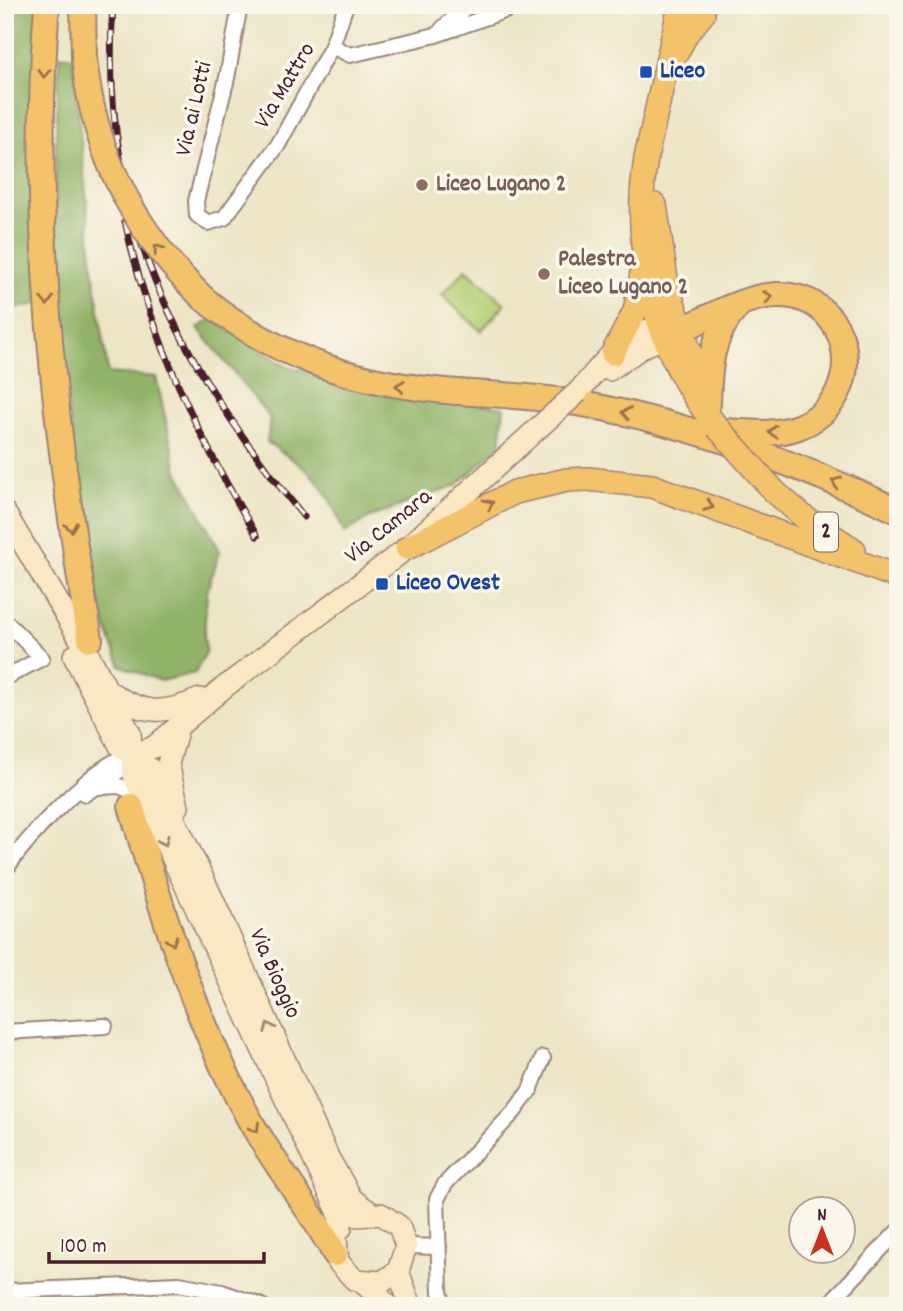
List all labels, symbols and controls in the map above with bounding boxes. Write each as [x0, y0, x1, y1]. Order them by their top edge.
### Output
street label: Via Mattro [247, 36, 325, 136]
place label: Liceo [660, 55, 705, 89]
street label: Via ai Lotti [168, 58, 222, 160]
marker: Liceo [638, 64, 654, 80]
one-way arrow [36, 68, 51, 79]
place label: Liceo Lugano 2 [436, 168, 566, 202]
marker: Liceo Lugano 2 [414, 177, 430, 193]
place label: Palestra Liceo Lugano 2 [558, 243, 688, 305]
one-way arrow [154, 244, 166, 256]
marker: Palestra Liceo Lugano 2 [536, 266, 552, 282]
one-way arrow [762, 290, 774, 305]
one-way arrow [39, 296, 54, 307]
one-way arrow [394, 379, 406, 394]
one-way arrow [620, 407, 632, 422]
one-way arrow [768, 424, 779, 439]
one-way arrow [830, 476, 843, 490]
street label: Via Camara [338, 481, 441, 573]
one-way arrow [702, 497, 714, 511]
one-way arrow [482, 498, 494, 512]
road number: 2 [814, 512, 838, 552]
one-way arrow [63, 521, 78, 533]
place label: Liceo Ovest [396, 567, 500, 601]
marker: Liceo Ovest [374, 576, 390, 592]
one-way arrow [156, 833, 170, 846]
street label: Via Bioggio [239, 924, 309, 1024]
one-way arrow [164, 935, 178, 947]
one-way arrow [263, 1022, 277, 1034]
one-way arrow [247, 1121, 260, 1134]
north arrow [788, 1196, 858, 1266]
text: N [817, 1203, 827, 1230]
scale bar [49, 1220, 264, 1264]
text: 100 m [60, 1233, 107, 1263]

